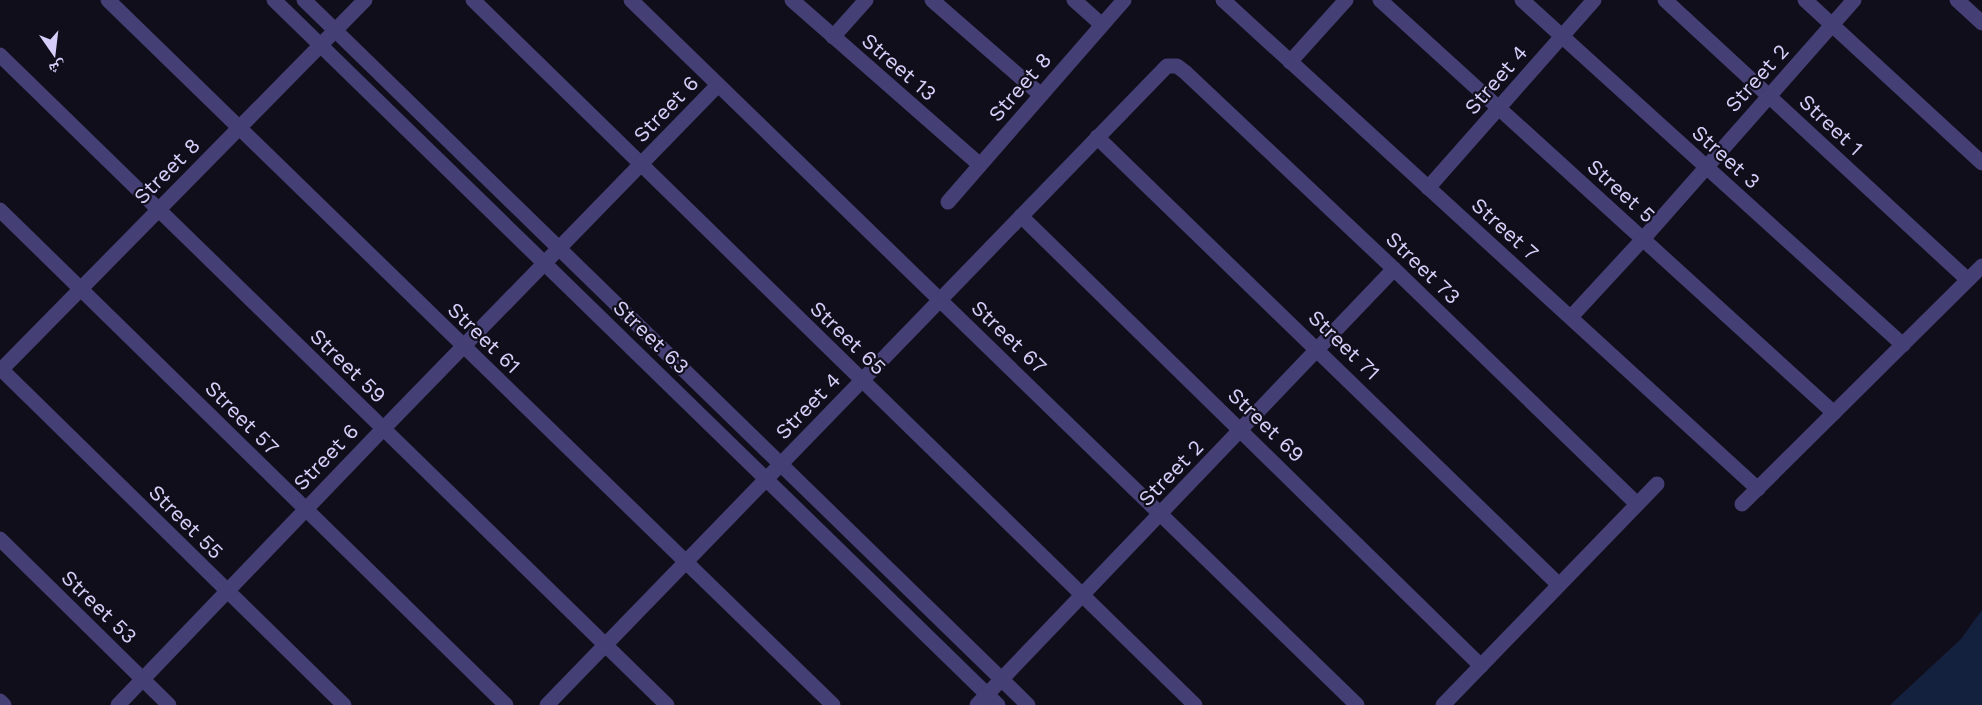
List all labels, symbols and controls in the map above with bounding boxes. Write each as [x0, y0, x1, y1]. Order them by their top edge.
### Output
north arrow [24, 24, 84, 84]
street label: Street 13 [857, 28, 942, 106]
street label: Street 2 [1720, 39, 1794, 117]
street label: Street 4 [1459, 40, 1532, 119]
street label: Street 8 [983, 47, 1056, 126]
text: ش [47, 57, 68, 79]
street label: Street 6 [628, 70, 704, 147]
street label: Street 1 [1794, 89, 1868, 160]
street label: Street 3 [1687, 120, 1765, 194]
street label: Street 8 [128, 132, 205, 209]
street label: Street 5 [1582, 154, 1660, 228]
street label: Street 7 [1467, 192, 1544, 265]
street label: Street 73 [1381, 226, 1466, 309]
street label: Street 63 [608, 295, 694, 379]
street label: Street 67 [967, 295, 1052, 379]
street label: Street 65 [805, 296, 891, 380]
street label: Street 61 [443, 297, 526, 378]
street label: Street 71 [1303, 305, 1385, 385]
street label: Street 59 [305, 323, 391, 408]
street label: Street 4 [770, 367, 846, 444]
street label: Street 57 [200, 375, 285, 460]
street label: Street 69 [1223, 382, 1310, 467]
street label: Street 6 [288, 418, 364, 495]
street label: Street 2 [1133, 434, 1208, 511]
street label: Street 55 [144, 479, 229, 564]
street label: Street 53 [57, 565, 142, 649]

